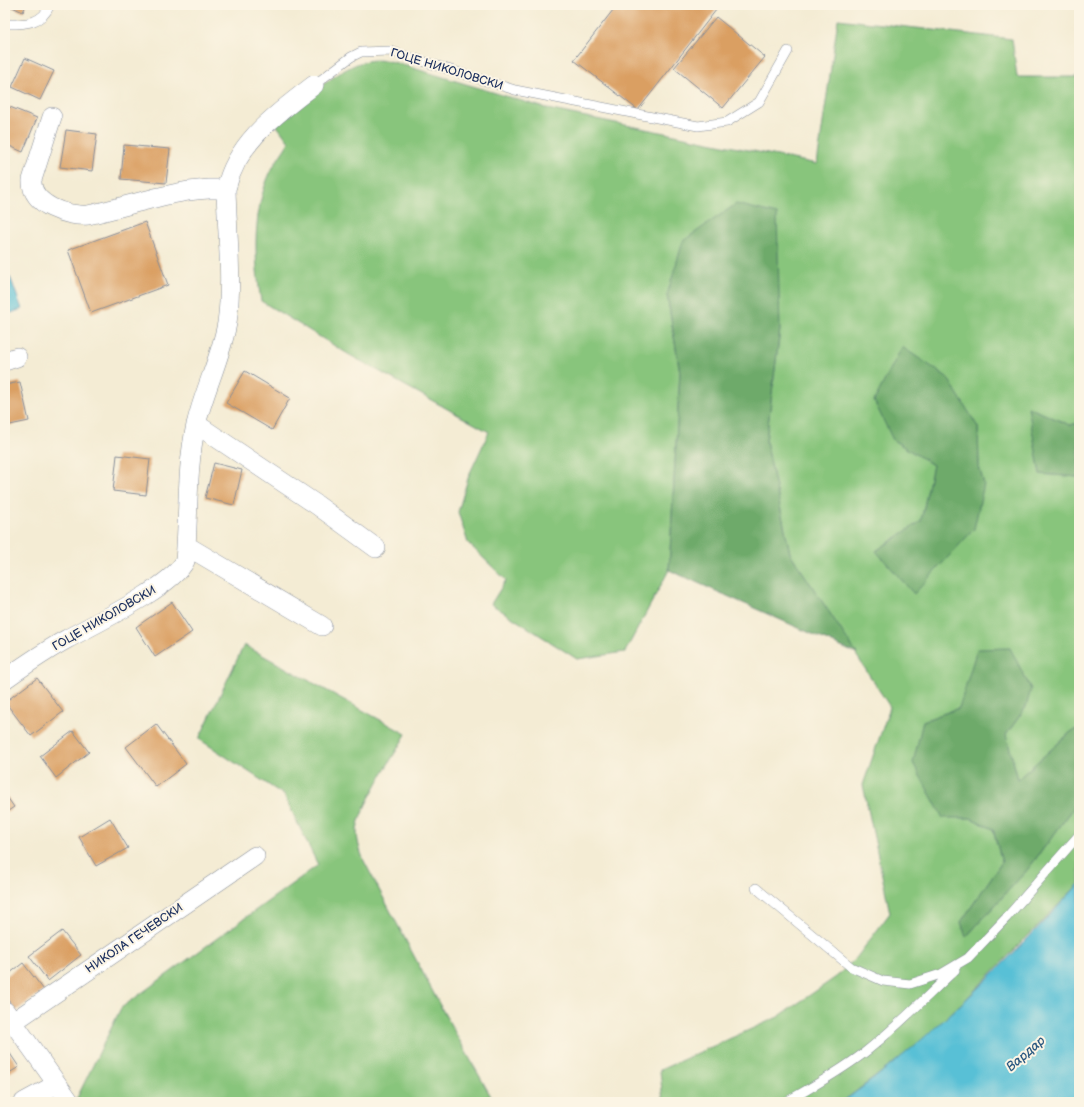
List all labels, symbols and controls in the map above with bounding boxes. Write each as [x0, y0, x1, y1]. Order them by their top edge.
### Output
street label: ГОЦЕ НИКОЛОВСКИ [389, 45, 505, 94]
street label: ГОЦЕ НИКОЛОВСКИ [50, 583, 159, 654]
street label: НИКОЛА ГЕЧЕВСКИ [83, 900, 186, 977]
water label: Вардар [1003, 1032, 1049, 1075]

